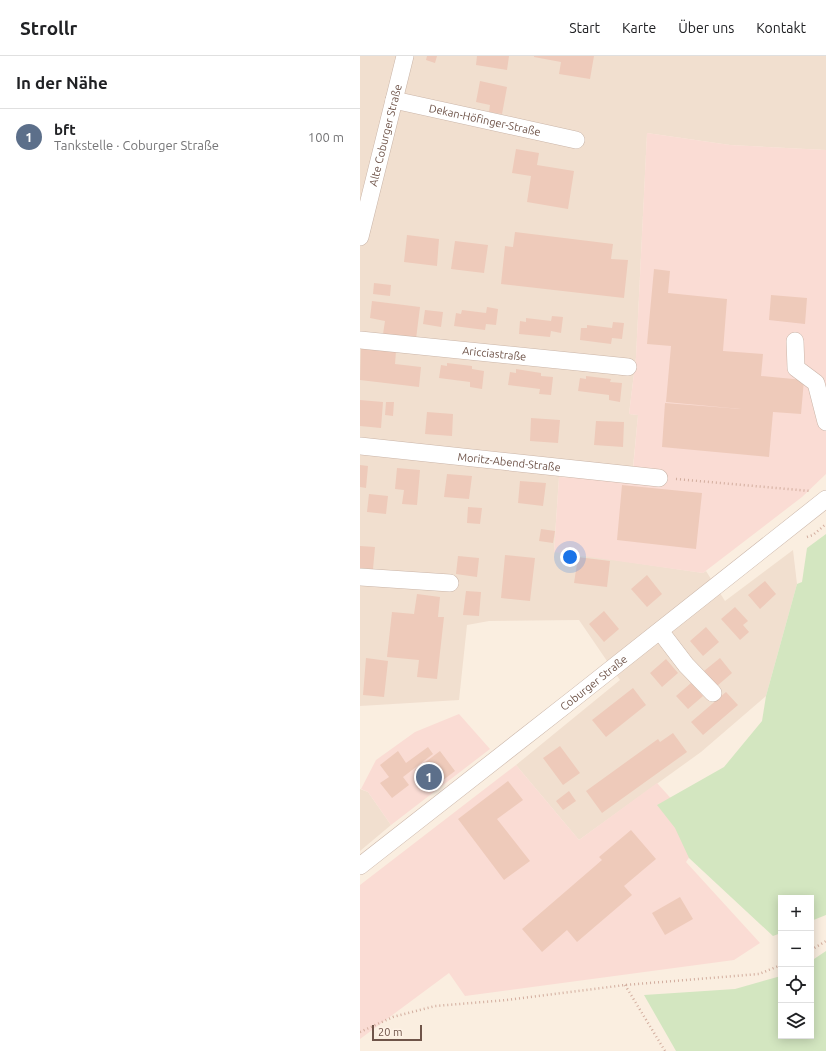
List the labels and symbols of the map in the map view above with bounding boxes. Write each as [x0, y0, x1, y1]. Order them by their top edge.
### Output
street label: Alte Coburger Straße [367, 83, 404, 187]
street label: Dekan-Höfinger-Straße [428, 102, 542, 138]
street label: Aricciastraße [462, 344, 527, 363]
street label: Moritz-Abend-Straße [457, 450, 561, 473]
your location [560, 547, 580, 567]
street label: Coburger Straße [558, 653, 630, 713]
pin: 1 [416, 762, 442, 792]
scale bar [372, 1023, 422, 1042]

